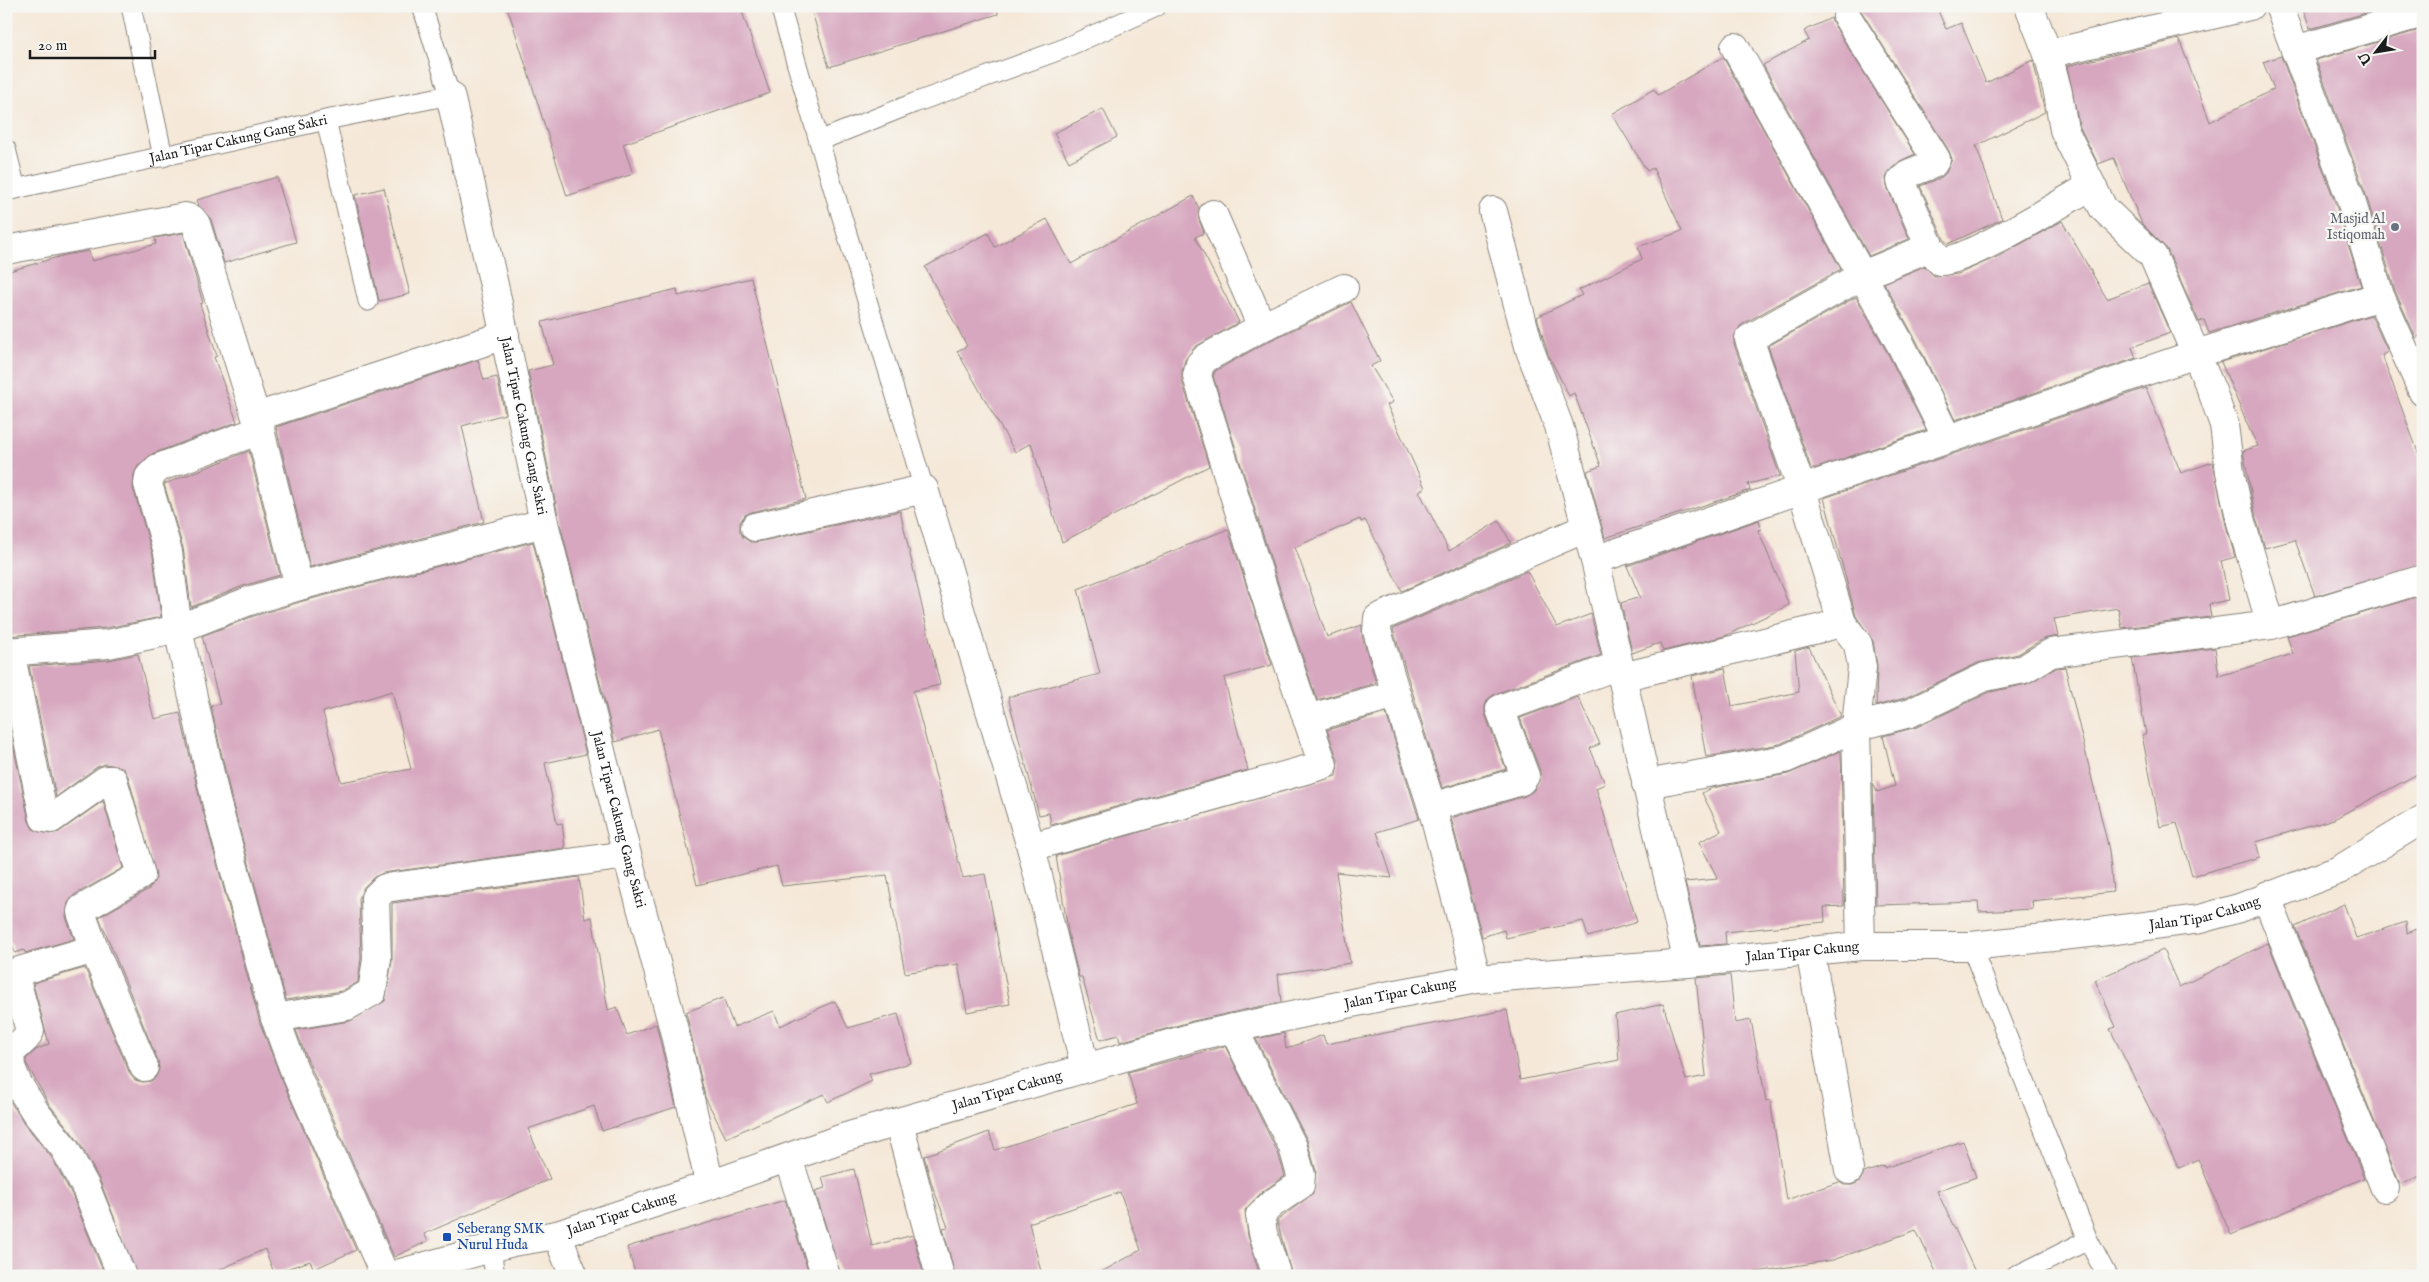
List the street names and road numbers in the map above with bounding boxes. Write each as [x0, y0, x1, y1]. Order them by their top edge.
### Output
street label: Jalan Tipar Cakung Gang Sakri [146, 111, 329, 168]
street label: Jalan Tipar Cakung Gang Sakri [496, 333, 551, 517]
street label: Jalan Tipar Cakung Gang Sakri [587, 727, 650, 910]
street label: Jalan Tipar Cakung [2146, 892, 2263, 935]
street label: Jalan Tipar Cakung [1743, 937, 1860, 966]
street label: Jalan Tipar Cakung [1340, 974, 1458, 1014]
street label: Jalan Tipar Cakung [948, 1066, 1065, 1116]
street label: Jalan Tipar Cakung [563, 1188, 679, 1241]

